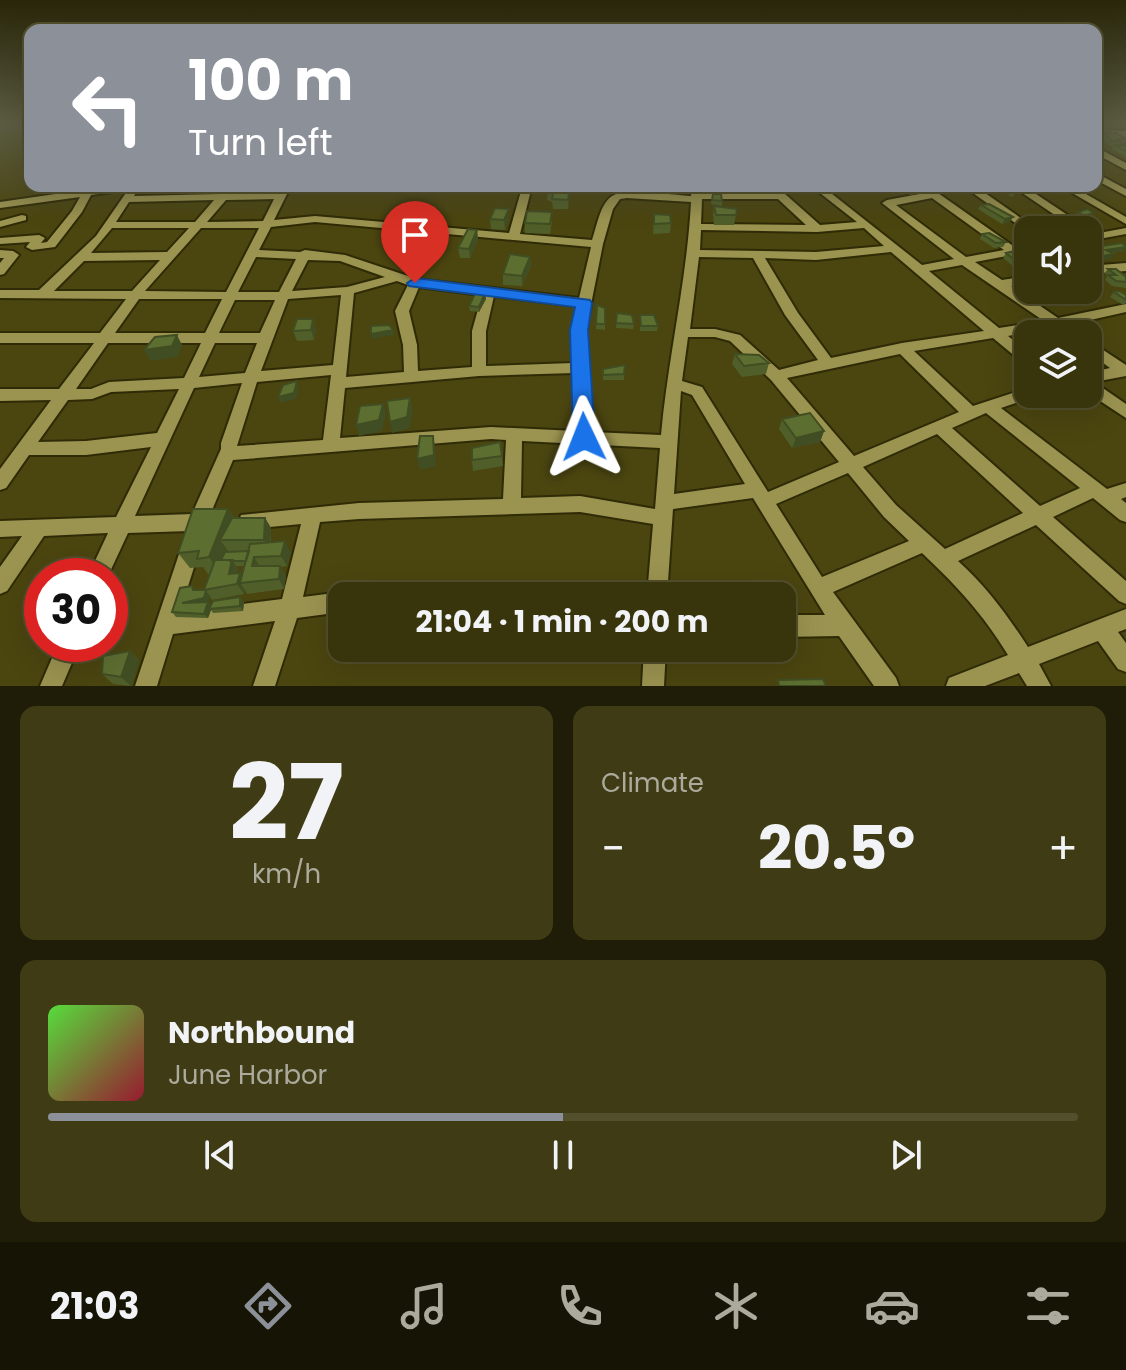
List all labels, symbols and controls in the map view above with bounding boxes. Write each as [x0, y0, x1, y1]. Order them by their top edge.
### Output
text: 100 m [188, 41, 353, 120]
icon: left [56, 56, 160, 160]
text: Turn left [188, 117, 333, 168]
pin [381, 201, 449, 283]
icon: arrive [393, 213, 437, 257]
map controls [1014, 216, 1102, 408]
button: sound [1014, 216, 1102, 304]
button: layers [1014, 320, 1102, 408]
position arrow [542, 395, 626, 479]
speed limit sign: 30 [24, 558, 128, 662]
text: 21:04 · 1 min · 200 m [415, 600, 709, 643]
text: 27 [229, 730, 344, 875]
text: Climate [601, 765, 704, 801]
text: 20.5° [758, 806, 915, 890]
text: − [601, 818, 625, 879]
text: + [1048, 818, 1078, 879]
text: km/h [252, 856, 321, 892]
text: Northbound [168, 1011, 355, 1054]
text: June Harbor [168, 1057, 327, 1093]
icon: previous [198, 1133, 242, 1177]
icon: pause [541, 1133, 585, 1177]
icon: next [884, 1133, 928, 1177]
icon: directions [240, 1278, 296, 1334]
icon: music [396, 1278, 452, 1334]
icon: phone [552, 1278, 608, 1334]
icon: climate [708, 1278, 764, 1334]
icon: car [864, 1278, 920, 1334]
icon: filters [1020, 1278, 1076, 1334]
text: 21:03 [50, 1281, 140, 1332]

